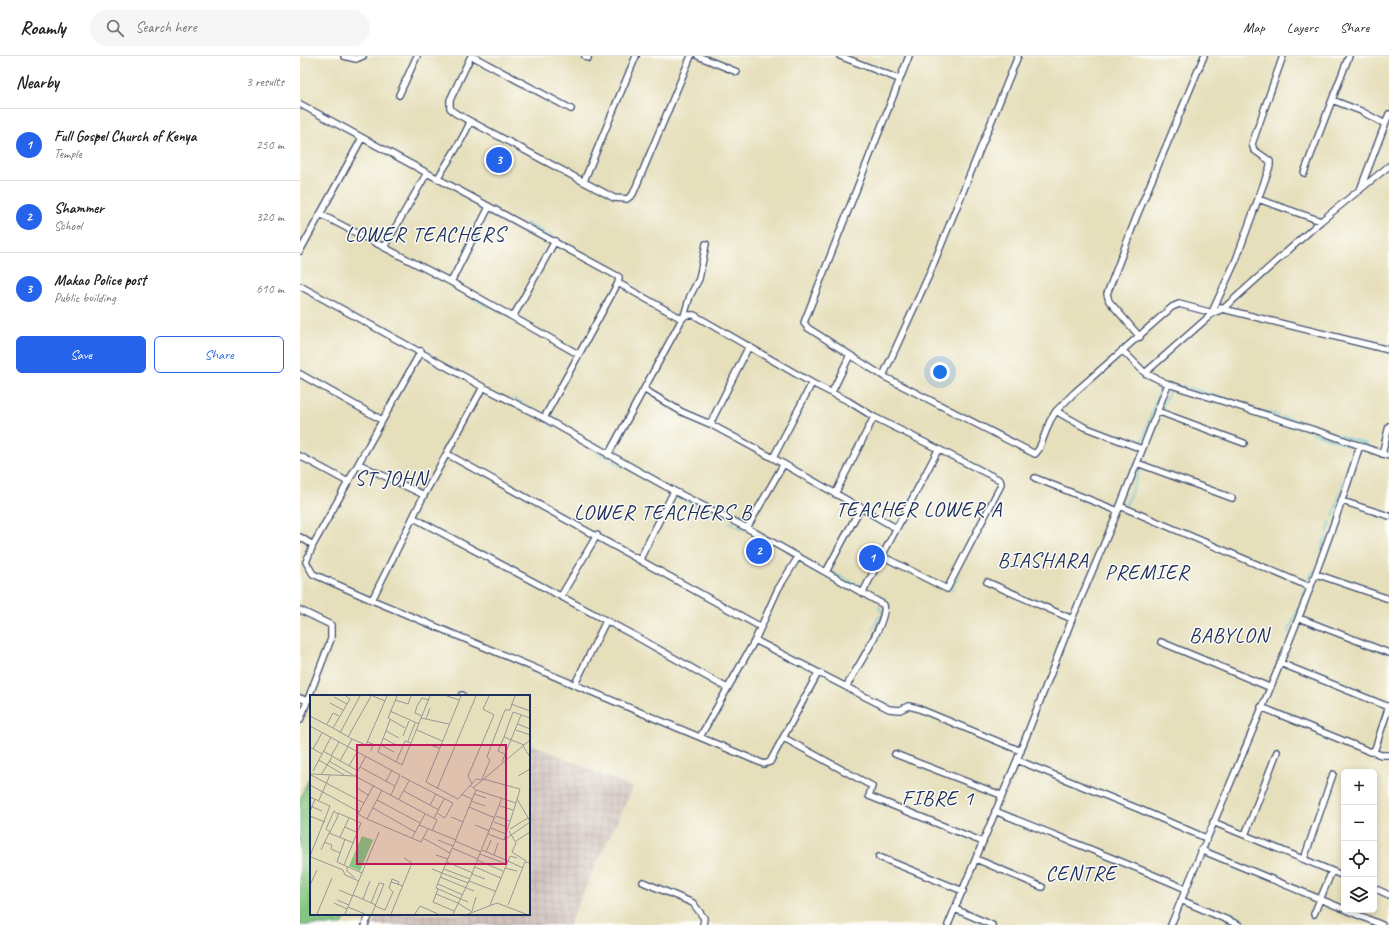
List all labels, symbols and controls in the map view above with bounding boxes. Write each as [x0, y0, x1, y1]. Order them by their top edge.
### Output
search box [90, 10, 370, 46]
text: Roamly [20, 16, 66, 40]
icon: search [104, 17, 126, 39]
text: Search here [136, 18, 197, 37]
text: Map [1243, 19, 1265, 36]
text: Layers [1287, 19, 1318, 36]
text: Share [1340, 19, 1369, 36]
text: Nearby [16, 72, 59, 93]
text: 3 results [246, 74, 284, 90]
text: Full Gospel Church of Kenya [54, 127, 196, 146]
text: 1 [26, 137, 32, 153]
text: 250 m [256, 137, 284, 153]
pin: 3 [486, 145, 512, 175]
text: Temple [54, 146, 82, 162]
text: Shammer [54, 199, 104, 218]
text: 2 [26, 209, 32, 225]
text: 320 m [256, 209, 284, 225]
text: School [54, 218, 82, 234]
district label: LOWER TEACHERS [345, 221, 508, 247]
text: Makao Police post [54, 271, 146, 290]
text: 3 [26, 281, 32, 297]
text: 610 m [256, 281, 284, 297]
text: Public building [54, 290, 116, 306]
button: Save [16, 336, 146, 373]
button: Share [154, 336, 284, 373]
your location [930, 362, 950, 382]
district label: ST JOHN [355, 465, 430, 491]
district label: TEACHER LOWER A [836, 496, 1003, 522]
district label: LOWER TEACHERS B [574, 499, 753, 525]
pin: 2 [746, 536, 772, 566]
pin: 1 [859, 543, 885, 573]
district label: BIASHARA [998, 547, 1089, 573]
district label: PREMIER [1105, 559, 1191, 585]
district label: BABYLON [1189, 622, 1271, 648]
inset map [310, 695, 530, 915]
map controls [1341, 769, 1377, 913]
button: + [1341, 769, 1377, 805]
district label: FIBRE 1 [902, 785, 975, 811]
button: − [1341, 805, 1377, 841]
button: locate [1341, 841, 1377, 877]
district label: CENTRE [1046, 860, 1118, 886]
button: layers [1341, 877, 1377, 913]

